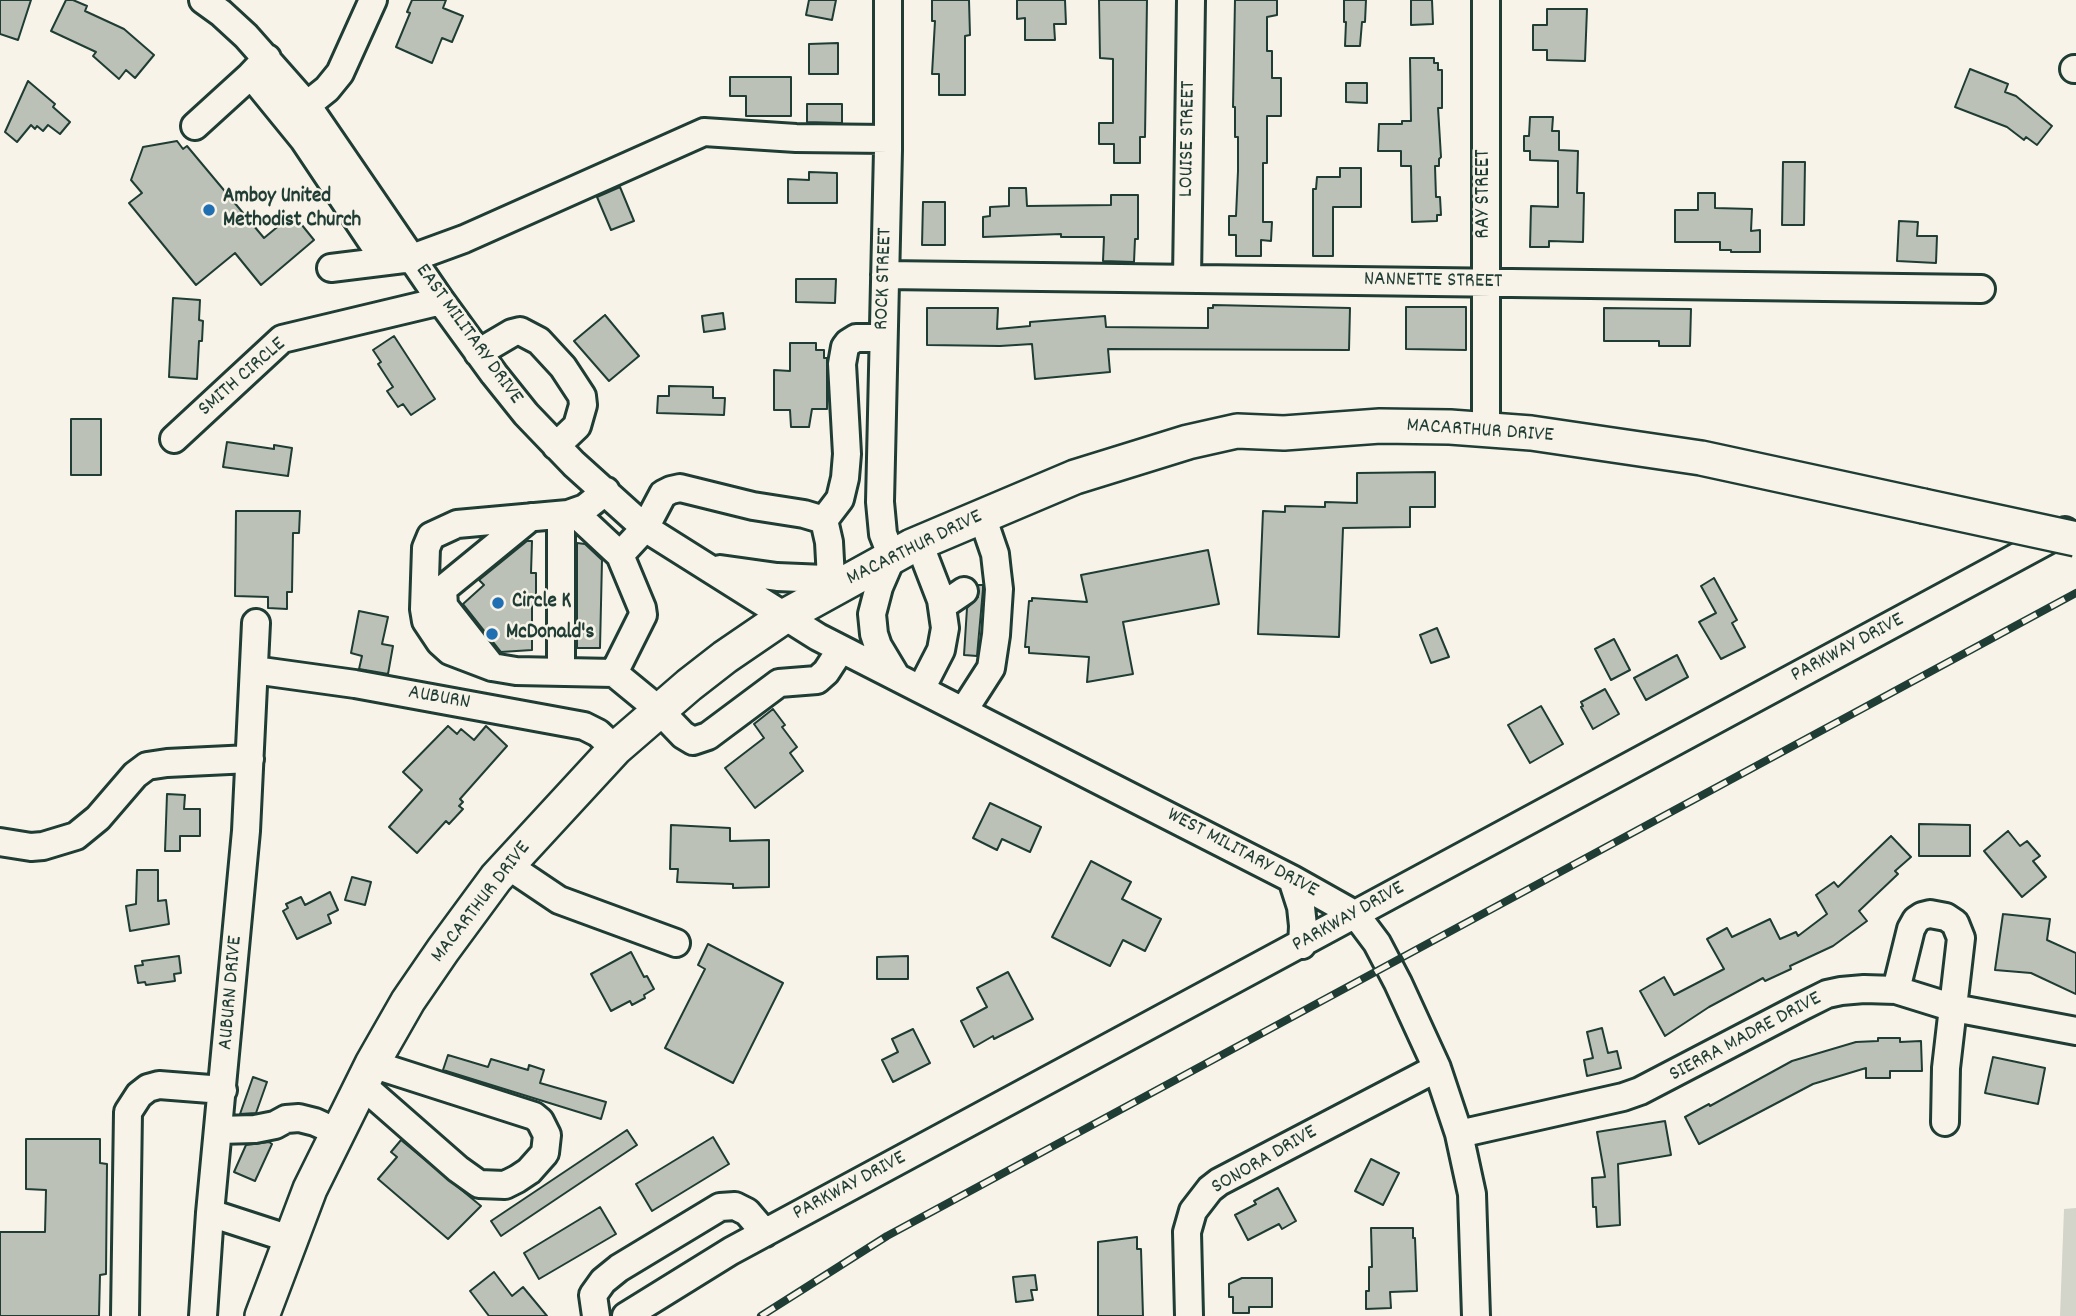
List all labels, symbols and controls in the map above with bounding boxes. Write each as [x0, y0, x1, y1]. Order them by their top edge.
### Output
street label: LOUISE STREET [1175, 81, 1203, 197]
street label: RAY STREET [1472, 149, 1498, 239]
place label: Amboy United Methodist Church [223, 185, 361, 235]
marker: Amboy United Methodist Church [201, 202, 217, 218]
street label: ROCK STREET [871, 227, 899, 331]
street label: EAST MILITARY DRIVE [409, 260, 527, 410]
street label: NANNETTE STREET [1363, 268, 1503, 296]
street label: SMITH CIRCLE [194, 333, 292, 423]
street label: MACARTHUR DRIVE [1406, 414, 1554, 450]
street label: MACARTHUR DRIVE [843, 505, 987, 593]
place label: Circle K [512, 590, 571, 616]
marker: Circle K [490, 595, 506, 611]
street label: PARKWAY DRIVE [1787, 609, 1909, 689]
place label: McDonald's [506, 621, 594, 647]
marker: McDonald's [484, 626, 500, 642]
street label: AUBURN [406, 681, 472, 717]
street label: WEST MILITARY DRIVE [1162, 803, 1322, 905]
street label: MACARTHUR DRIVE [427, 837, 537, 969]
street label: PARKWAY DRIVE [1289, 877, 1409, 959]
street label: AUBURN DRIVE [214, 935, 250, 1051]
street label: SIERRA MADRE DRIVE [1666, 987, 1826, 1089]
street label: SONORA DRIVE [1208, 1121, 1322, 1201]
street label: PARKWAY DRIVE [789, 1147, 911, 1227]

